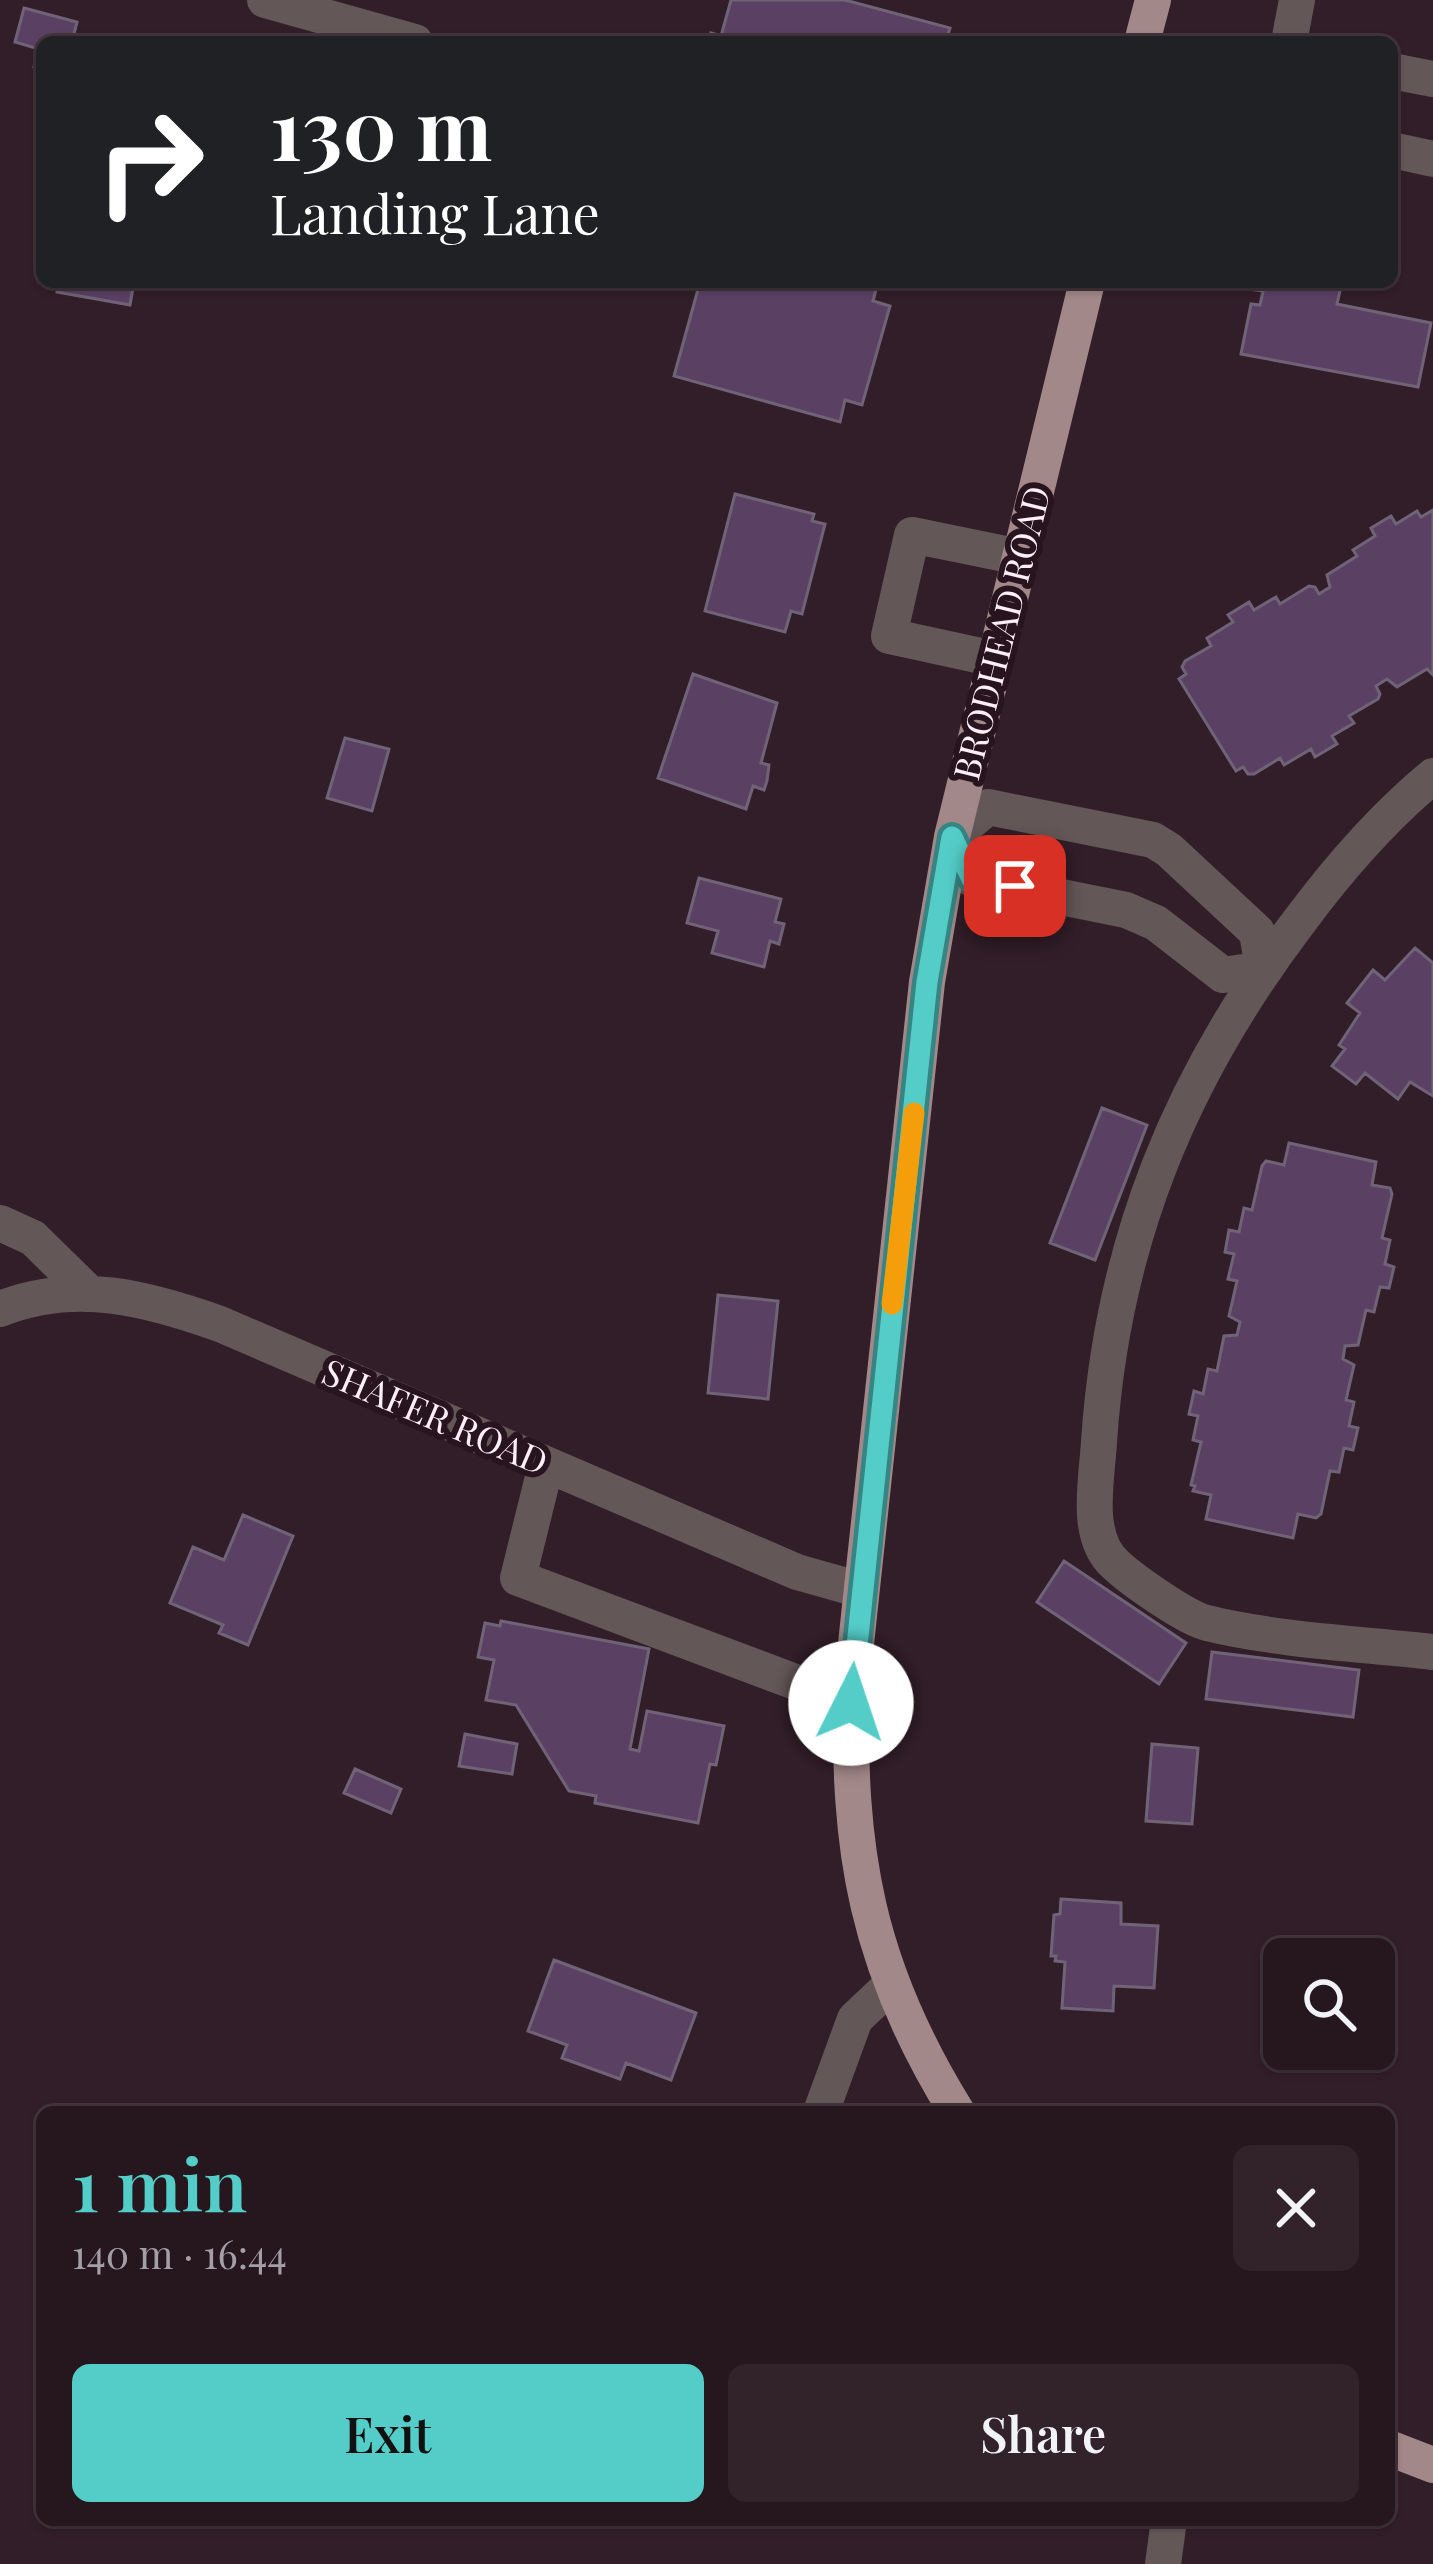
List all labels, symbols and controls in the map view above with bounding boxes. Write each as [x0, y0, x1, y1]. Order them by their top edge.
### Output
text: 130 m [270, 70, 492, 182]
icon: right [72, 84, 228, 240]
text: Landing Lane [270, 177, 600, 249]
street label: BRODHEAD ROAD [940, 481, 1060, 784]
pin [964, 835, 1066, 937]
icon: arrive [982, 853, 1048, 919]
street label: SHAFER ROAD [316, 1346, 556, 1484]
position arrow [788, 1640, 914, 1766]
map controls [1263, 1938, 1395, 2070]
button: search [1263, 1938, 1395, 2070]
text: 1 min [72, 2134, 247, 2230]
button: close [1233, 2145, 1359, 2271]
text: 140 m · 16:44 [72, 2227, 287, 2279]
button: Exit [72, 2364, 704, 2502]
button: Share [728, 2364, 1359, 2502]

